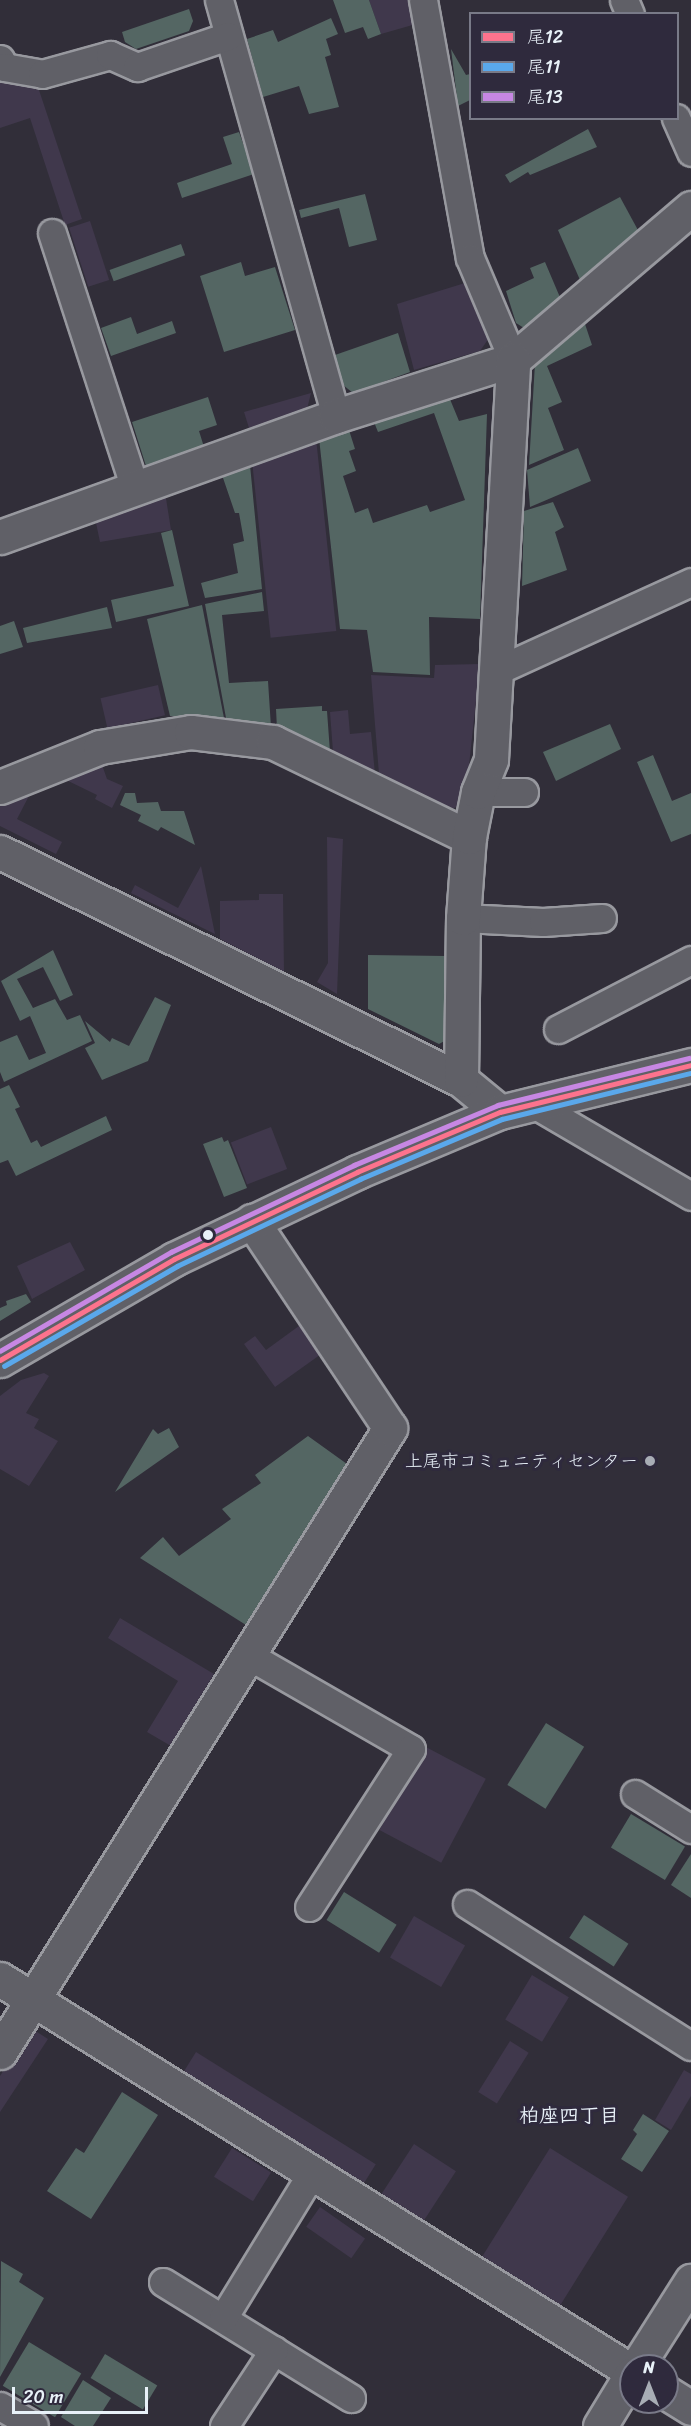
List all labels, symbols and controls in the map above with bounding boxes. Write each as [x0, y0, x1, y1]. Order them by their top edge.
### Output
legend [469, 12, 679, 120]
text: 尾12 [527, 21, 563, 53]
text: 尾11 [527, 51, 560, 83]
text: 尾13 [527, 81, 563, 113]
unlabelled marker [202, 1229, 214, 1241]
place label: 上尾市コミュニティセンター [404, 1450, 638, 1472]
marker: 上尾市コミュニティセンター [643, 1454, 657, 1468]
district label: 柏座四丁目 [519, 2103, 619, 2127]
text: N [643, 2353, 655, 2382]
north arrow [619, 2354, 679, 2414]
scale bar [15, 2375, 152, 2413]
text: 20 m [23, 2381, 63, 2413]

